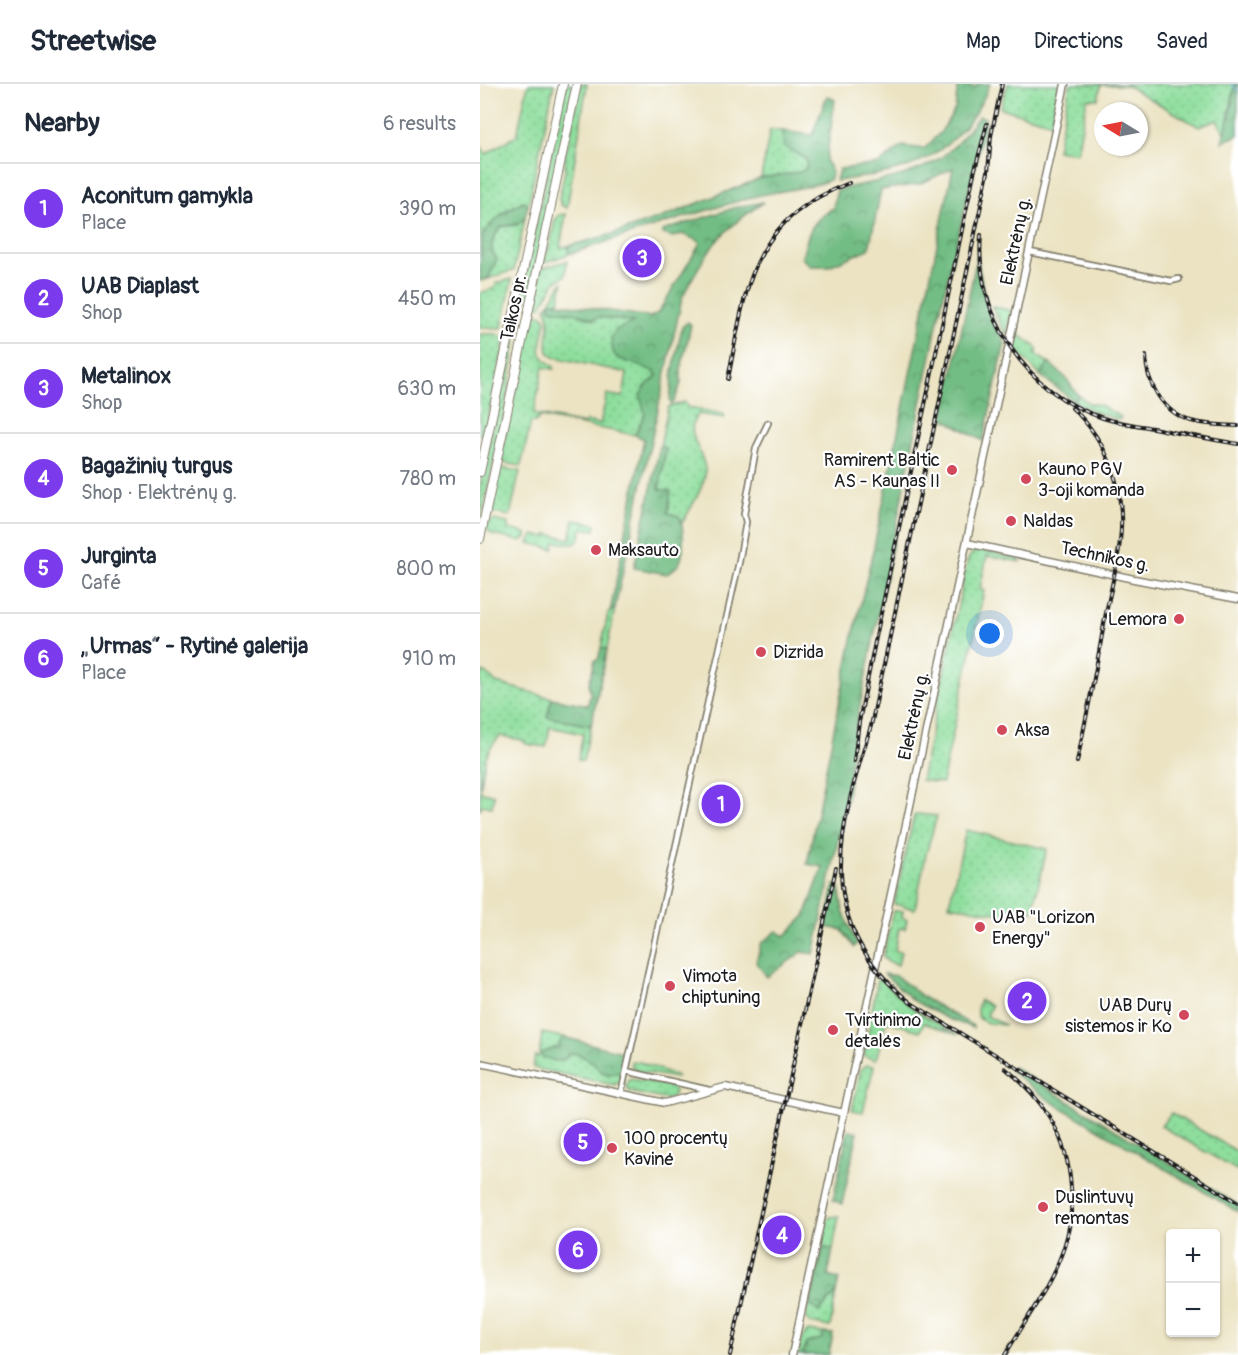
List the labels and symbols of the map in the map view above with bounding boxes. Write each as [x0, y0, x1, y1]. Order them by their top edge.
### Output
north arrow [1094, 102, 1148, 156]
street label: Elektrėnų g. [995, 195, 1037, 287]
pin: 3 [622, 236, 662, 280]
street label: Taikos pr. [496, 273, 532, 343]
place label: Ramirent Baltic AS - Kaunas II [824, 449, 940, 493]
place label: Kauno PGV 3-oji komanda [1038, 458, 1144, 502]
marker: Ramirent Baltic AS - Kaunas II [945, 463, 959, 477]
marker: Kauno PGV 3-oji komanda [1019, 472, 1033, 486]
place label: Naldas [1023, 510, 1073, 533]
marker: Naldas [1004, 514, 1018, 528]
street label: Technikos g. [1058, 536, 1152, 578]
place label: Maksauto [608, 539, 679, 562]
marker: Maksauto [589, 543, 603, 557]
place label: Lemora [1108, 608, 1167, 631]
marker: Lemora [1172, 612, 1186, 626]
your location [975, 619, 1004, 648]
place label: Dizrida [773, 641, 824, 664]
marker: Dizrida [754, 645, 768, 659]
street label: Elektrėnų g. [893, 670, 935, 762]
place label: Aksa [1014, 719, 1050, 742]
marker: Aksa [995, 723, 1009, 737]
pin: 1 [702, 782, 740, 826]
place label: UAB "Lorizon Energy" [992, 906, 1095, 950]
marker: UAB "Lorizon Energy" [973, 920, 987, 934]
place label: Vimota chiptuning [682, 965, 760, 1009]
pin: 2 [1008, 978, 1046, 1024]
marker: Vimota chiptuning [663, 979, 677, 993]
place label: UAB Durų sistemos ir Ko [1065, 994, 1172, 1038]
marker: UAB Durų sistemos ir Ko [1177, 1008, 1191, 1022]
place label: Tvirtinimo detalės [845, 1009, 921, 1053]
marker: Tvirtinimo detalės [826, 1023, 840, 1037]
pin: 5 [564, 1120, 602, 1164]
place label: 100 procentų Kavinė [624, 1127, 728, 1171]
marker: 100 procentų Kavinė [605, 1141, 619, 1155]
place label: Duslintuvų remontas [1055, 1186, 1134, 1230]
marker: Duslintuvų remontas [1036, 1200, 1050, 1214]
pin: 4 [762, 1212, 802, 1258]
pin: 6 [558, 1228, 598, 1272]

